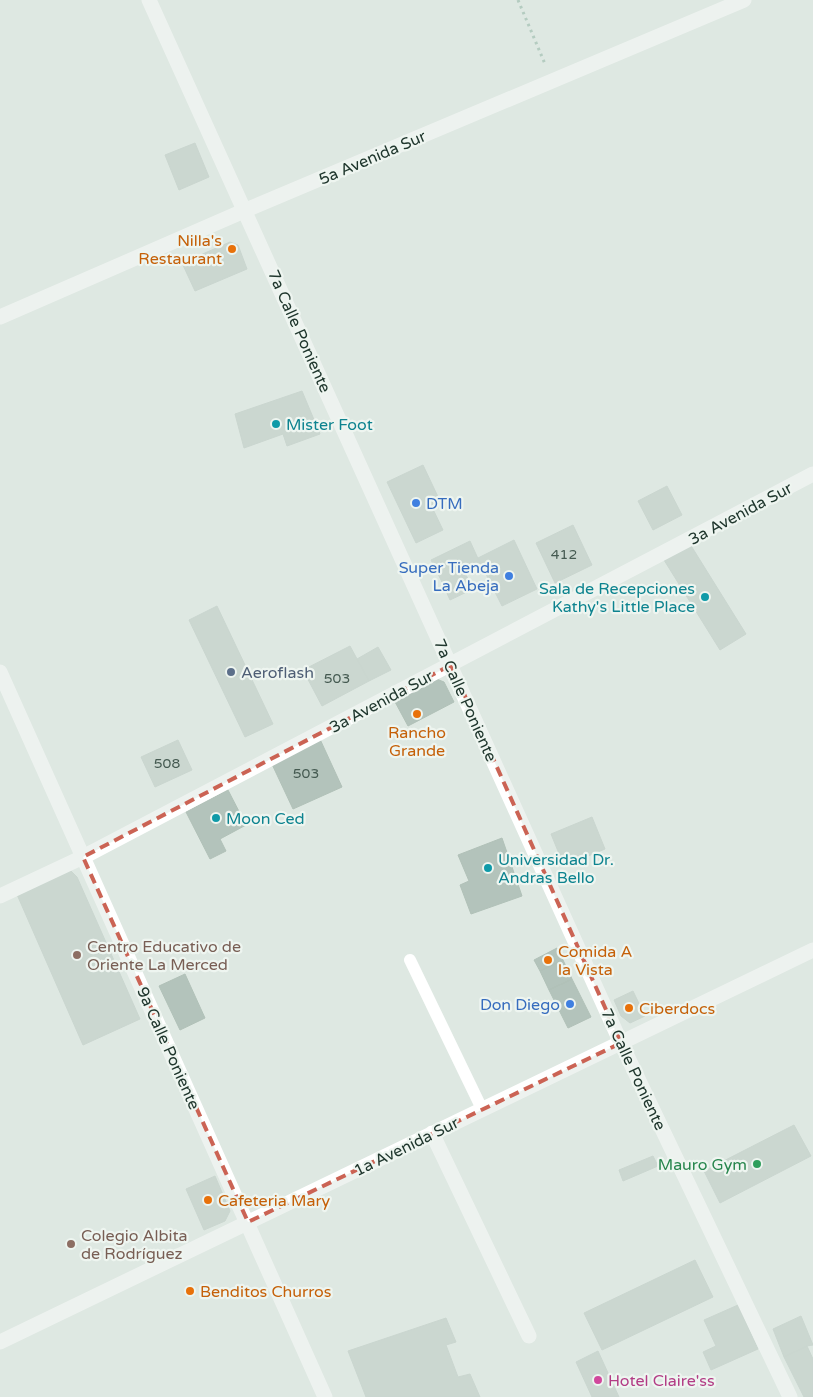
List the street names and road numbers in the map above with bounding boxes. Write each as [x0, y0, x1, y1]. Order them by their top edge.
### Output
street label: 5a Avenida Sur [316, 126, 430, 190]
street label: 7a Calle Poniente [263, 267, 335, 396]
street label: 3a Avenida Sur [685, 478, 797, 550]
street label: 7a Calle Poniente [429, 636, 501, 765]
street label: 3a Avenida Sur [326, 666, 438, 738]
street label: 9a Calle Poniente [132, 984, 204, 1113]
street label: 7a Calle Poniente [596, 1005, 670, 1134]
street label: 1a Avenida Sur [351, 1112, 463, 1181]

